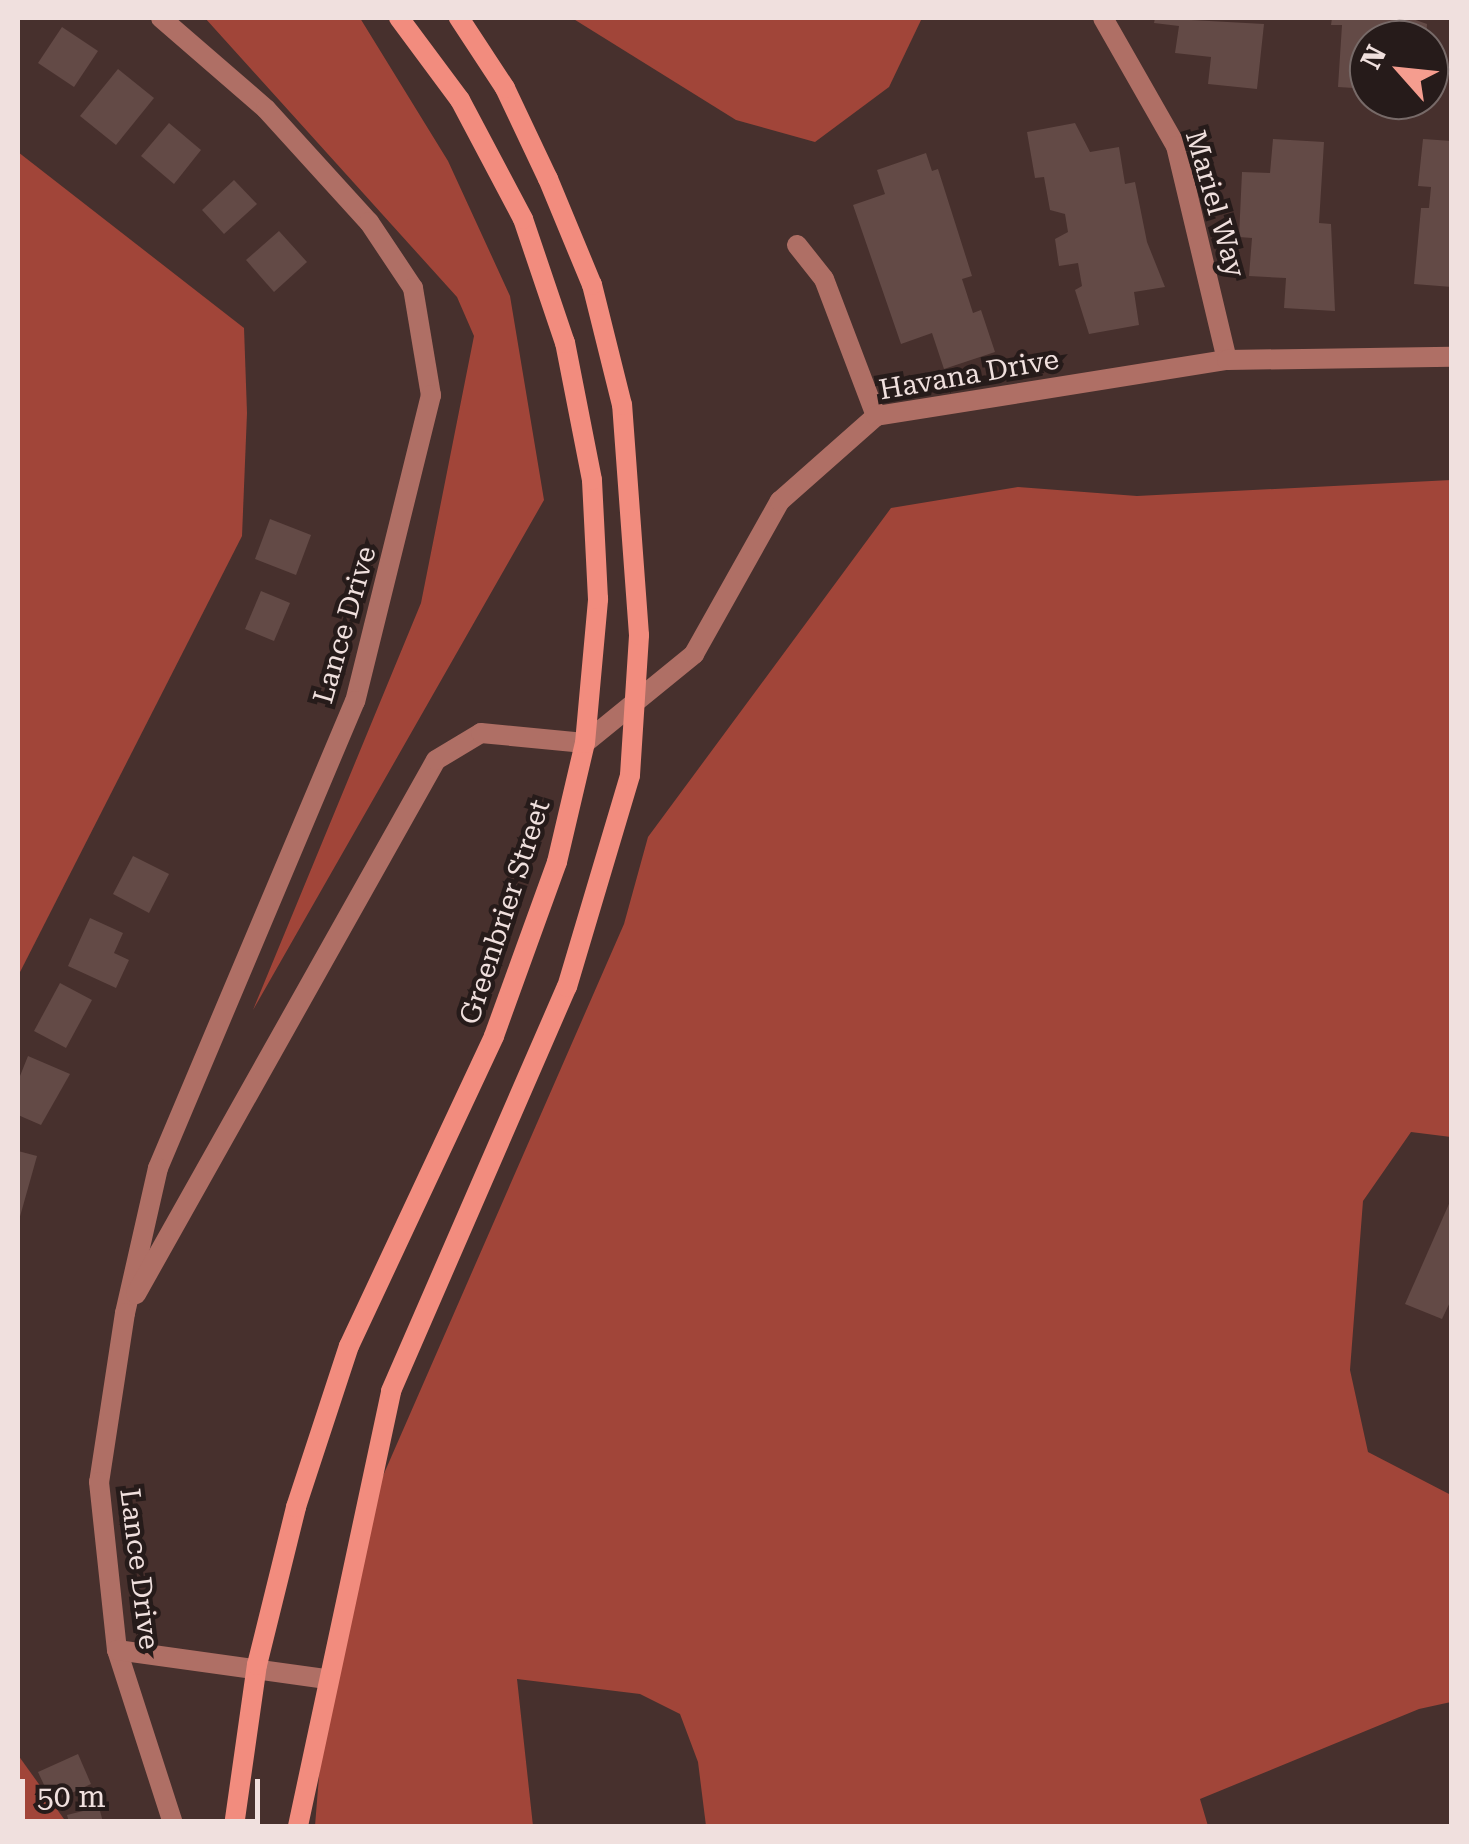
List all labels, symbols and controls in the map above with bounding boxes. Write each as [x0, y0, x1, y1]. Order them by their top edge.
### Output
north arrow [1349, 20, 1449, 120]
text: N [1354, 40, 1393, 74]
street label: Mariel Way [1178, 127, 1252, 281]
street label: Havana Drive [877, 343, 1061, 407]
street label: Lance Drive [307, 542, 383, 708]
street label: Greenbrier Street [453, 795, 557, 1029]
street label: Lance Drive [112, 1487, 166, 1651]
scale bar [25, 1759, 265, 1821]
text: 50 m [37, 1779, 106, 1814]

